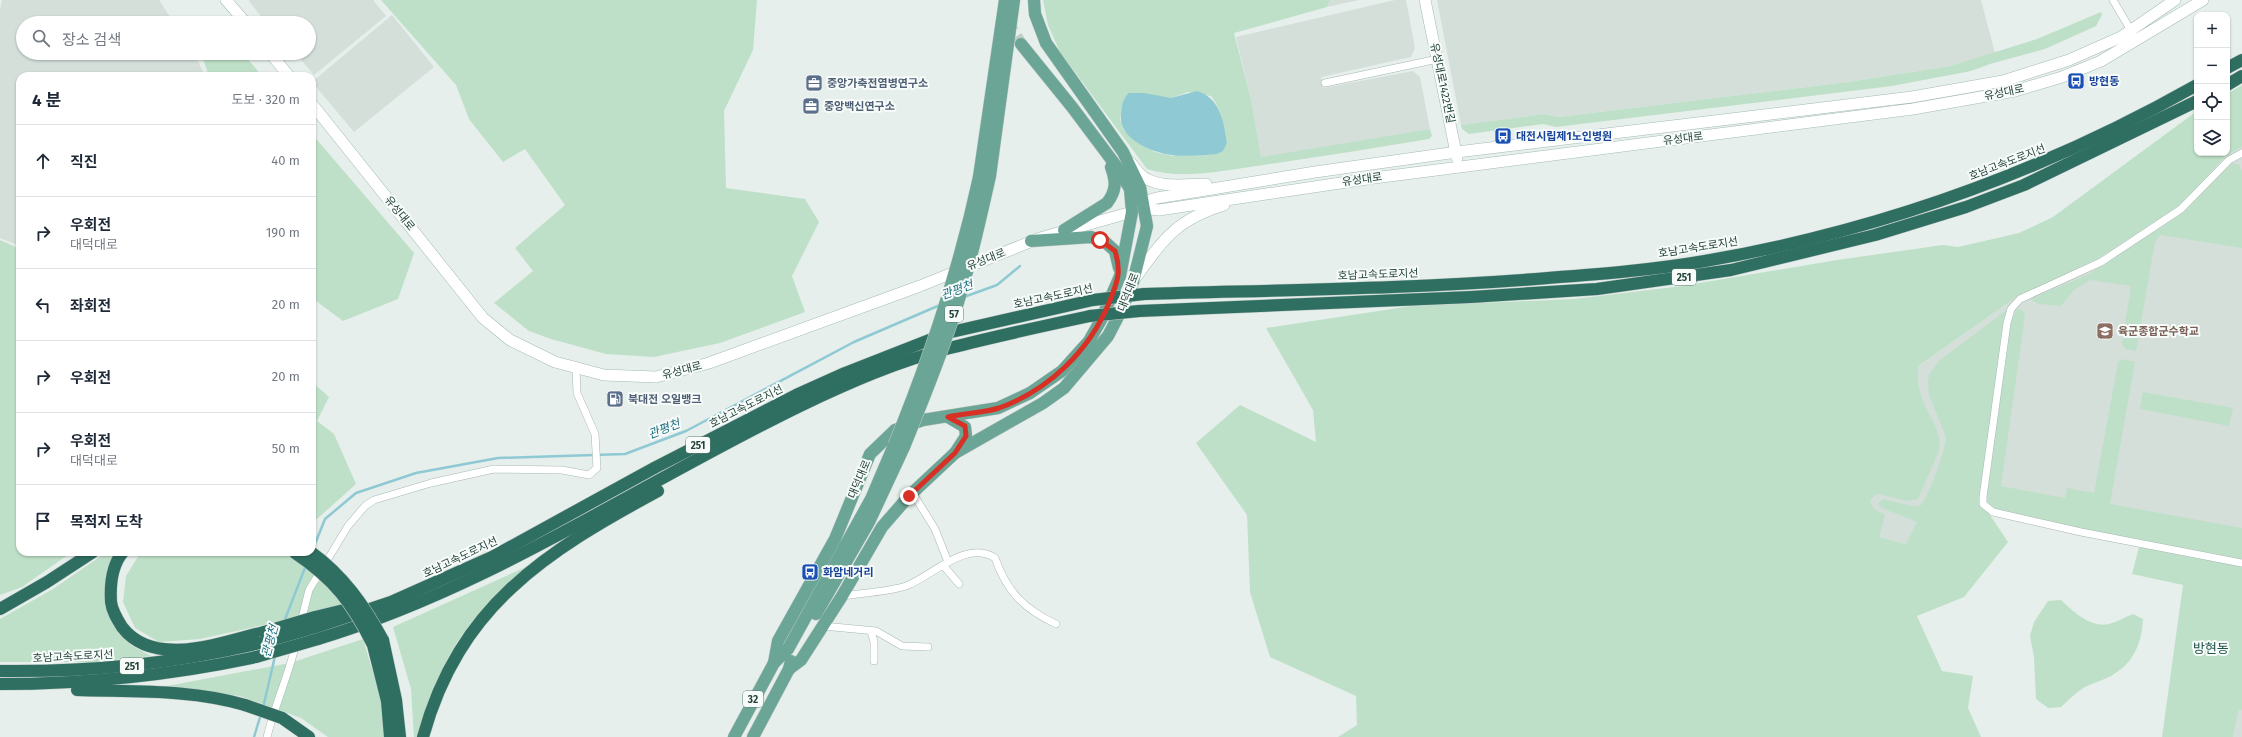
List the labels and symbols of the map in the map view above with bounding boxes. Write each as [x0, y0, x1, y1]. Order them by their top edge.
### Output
street label: 유성대로1422번길 [1428, 42, 1457, 125]
bus stop icon: 방현동 [2066, 71, 2086, 91]
office icon: 중앙가축전염병연구소 [804, 73, 824, 93]
place label: 방현동 [2089, 75, 2119, 88]
place label: 중앙가축전염병연구소 [827, 77, 928, 90]
street label: 유성대로 [1983, 82, 2025, 103]
office icon: 중앙백신연구소 [801, 96, 821, 116]
place label: 중앙백신연구소 [824, 100, 895, 113]
bus stop icon: 대전시립제1노인병원 [1493, 126, 1513, 146]
place label: 대전시립제1노인병원 [1516, 130, 1612, 143]
street label: 유성대로 [1662, 130, 1704, 147]
street label: 호남고속도로지선 [1967, 142, 2047, 183]
street label: 유성대로 [1341, 170, 1383, 189]
street label: 유성대로 [382, 193, 417, 233]
route start [1091, 231, 1109, 249]
street label: 호남고속도로지선 [1657, 235, 1739, 260]
street label: 유성대로 [965, 246, 1007, 273]
street label: 호남고속도로지선 [1337, 267, 1419, 282]
road number: 251 [1672, 269, 1696, 285]
street label: 대덕대로 [1115, 271, 1142, 313]
water label: 관평천 [939, 277, 977, 302]
street label: 호남고속도로지선 [1012, 282, 1094, 311]
road number: 57 [945, 306, 963, 322]
school or university icon: 육군종합군수학교 [2095, 321, 2115, 341]
place label: 육군종합군수학교 [2118, 325, 2199, 338]
street label: 유성대로 [661, 359, 703, 382]
street label: 호남고속도로지선 [707, 382, 785, 431]
fuel station icon: 북대전 오일뱅크 [605, 389, 625, 409]
place label: 북대전 오일뱅크 [628, 393, 701, 406]
water label: 관평천 [646, 416, 684, 441]
road number: 251 [686, 437, 710, 453]
street label: 대덕대로 [846, 458, 873, 500]
route end [900, 487, 918, 505]
street label: 호남고속도로지선 [421, 534, 500, 580]
bus stop icon: 화암네거리 [800, 562, 820, 582]
place label: 화암네거리 [823, 566, 874, 579]
water label: 관평천 [259, 621, 282, 659]
district label: 방현동 [2193, 641, 2229, 656]
street label: 호남고속도로지선 [32, 648, 114, 665]
road number: 251 [120, 658, 144, 674]
road number: 32 [743, 691, 763, 707]

